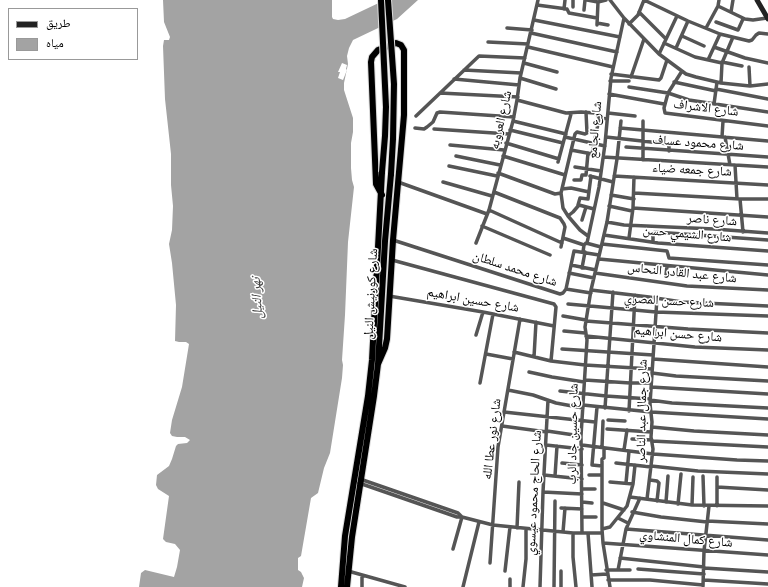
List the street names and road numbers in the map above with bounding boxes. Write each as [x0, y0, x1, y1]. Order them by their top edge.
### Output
street label: شارع العروبه [487, 89, 515, 151]
street label: شارع الاشراف [673, 96, 739, 120]
street label: شارع الجامع [585, 101, 605, 159]
street label: شارع محمود عساف [652, 132, 744, 154]
street label: شارع جمعه ضياء [652, 160, 732, 180]
street label: شارع ناصر [686, 210, 738, 230]
street label: شارع الشيمي حسن [642, 222, 732, 246]
street label: شارع كورنيش النيل [361, 248, 381, 340]
street label: شارع محمد سلطان [471, 248, 559, 290]
street label: شارع عبد القادر النحاس [627, 260, 737, 286]
street label: شارع حسين ابراهيم [426, 284, 520, 316]
street label: شارع حسن المصري [624, 291, 714, 311]
street label: شارع حسن ابراهيم [633, 322, 723, 346]
street label: شارع جمال عبد الناصر [633, 359, 651, 463]
street label: شارع حسين جاد الرب [564, 383, 582, 485]
street label: شارع نور عطا الله [479, 398, 505, 480]
street label: شارع الحاج محمود عيسوي [523, 430, 545, 556]
street label: شارع كمال المنشاوي [639, 527, 733, 551]

